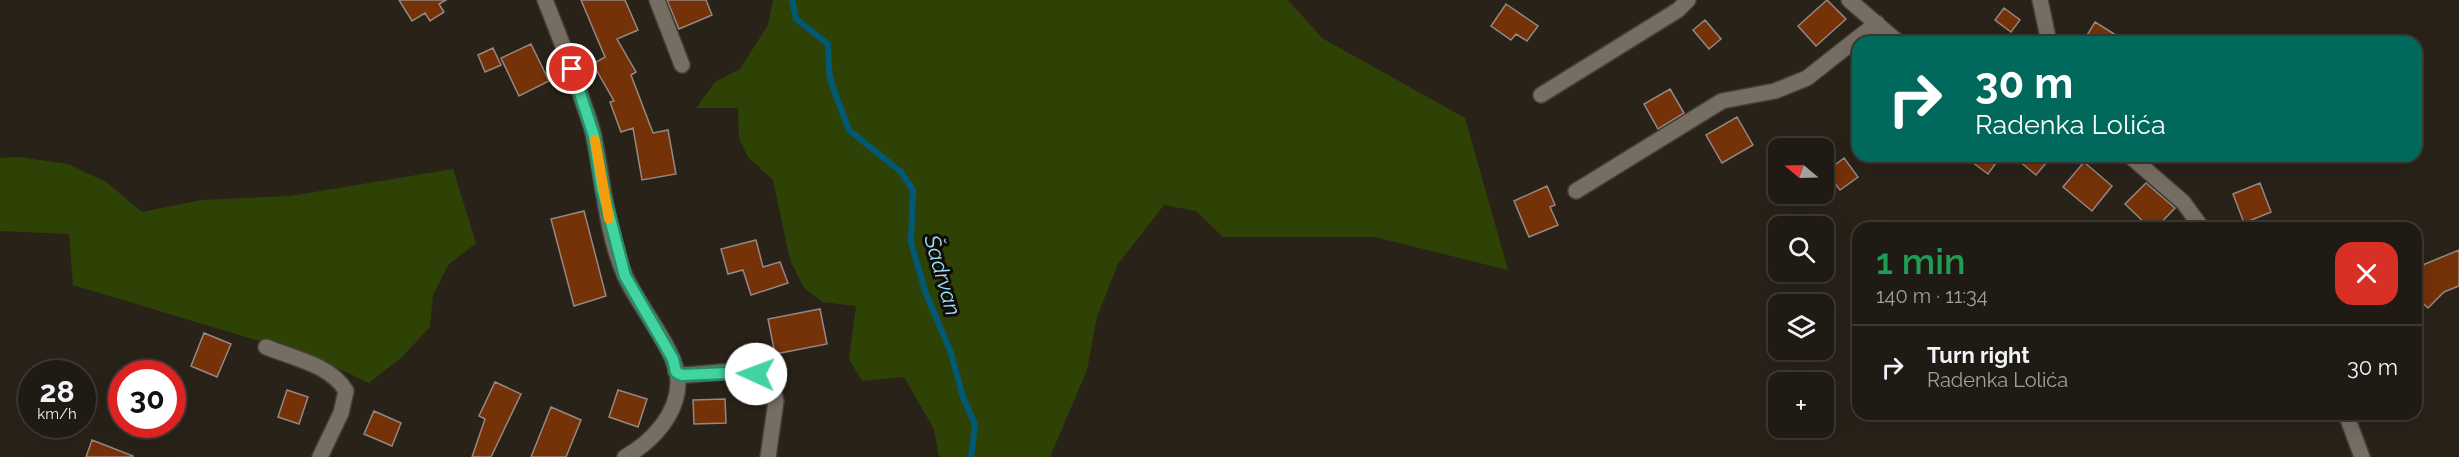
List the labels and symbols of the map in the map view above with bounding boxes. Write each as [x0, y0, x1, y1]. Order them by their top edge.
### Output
pin [546, 43, 597, 94]
north arrow [1768, 138, 1834, 204]
water label: Šadrvan [919, 230, 968, 318]
position arrow [724, 342, 788, 406]
speed limit sign: 30 [108, 360, 186, 438]

